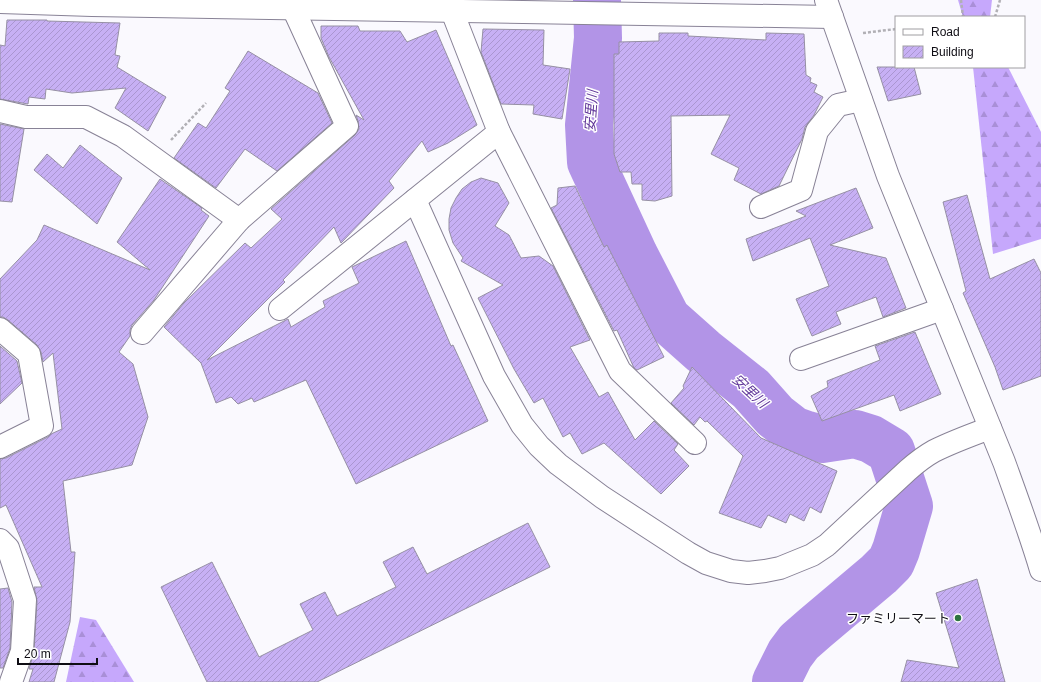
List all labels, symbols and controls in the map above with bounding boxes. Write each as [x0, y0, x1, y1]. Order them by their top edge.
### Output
legend [895, 16, 1025, 68]
text: Road [931, 25, 960, 39]
text: Building [931, 45, 974, 59]
water label: 安里川 [582, 87, 601, 133]
water label: 安里川 [729, 371, 772, 413]
place label: ファミリーマート [846, 611, 950, 626]
marker: ファミリーマート [953, 613, 963, 623]
scale bar [18, 640, 97, 666]
text: 20 m [24, 647, 51, 661]

